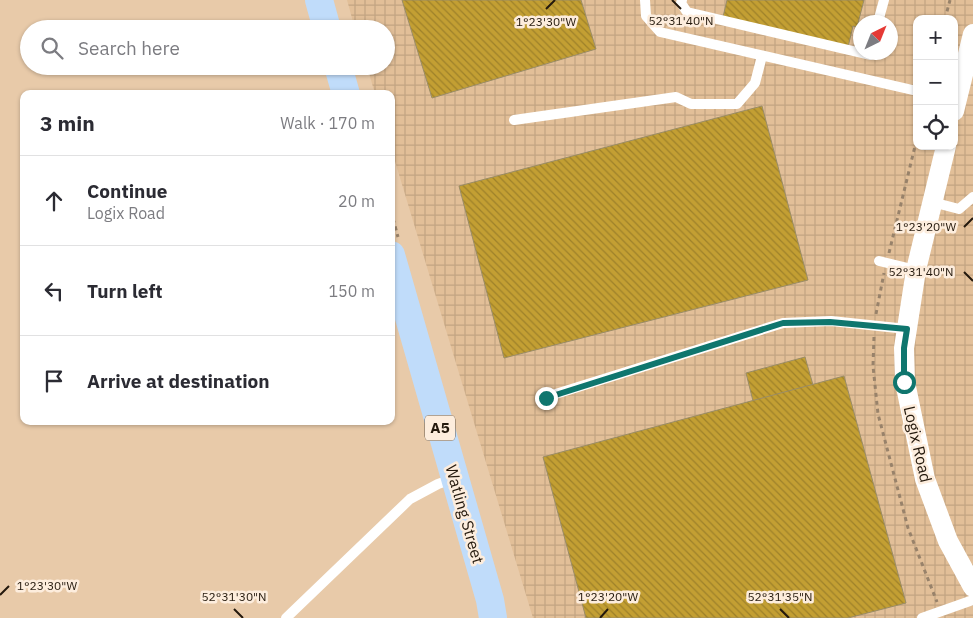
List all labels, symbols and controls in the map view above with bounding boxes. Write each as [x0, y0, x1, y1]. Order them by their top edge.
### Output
text: 52°31'40"N [648, 13, 714, 28]
text: 1°23'30"W [516, 14, 577, 29]
north arrow [853, 15, 898, 60]
map controls [913, 15, 958, 150]
button: + [913, 15, 958, 60]
search box [20, 20, 395, 75]
icon: search [38, 34, 66, 62]
text: Search here [78, 36, 180, 60]
button: − [913, 60, 958, 105]
button: locate [913, 105, 958, 150]
text: 3 min [40, 109, 95, 137]
text: Walk · 170 m [280, 113, 375, 133]
text: Continue [87, 179, 167, 203]
icon: ahead [40, 187, 68, 215]
text: 20 m [338, 191, 375, 211]
text: Logix Road [87, 203, 165, 223]
text: 1°23'20"W [896, 219, 957, 234]
text: 52°31'40"N [888, 264, 954, 279]
icon: left [40, 277, 68, 305]
text: Turn left [87, 279, 163, 303]
text: 150 m [328, 281, 375, 301]
icon: arrive [40, 367, 68, 395]
text: Arrive at destination [87, 369, 270, 393]
route start [893, 371, 916, 394]
route end [535, 387, 558, 410]
street label: Logix Road [899, 404, 937, 484]
road number: A5 [425, 416, 455, 440]
street label: Watling Street [441, 462, 489, 566]
text: 1°23'30"W [17, 578, 78, 593]
text: 52°31'30"N [201, 589, 267, 604]
text: 1°23'20"W [578, 589, 639, 604]
text: 52°31'35"N [747, 589, 813, 604]

